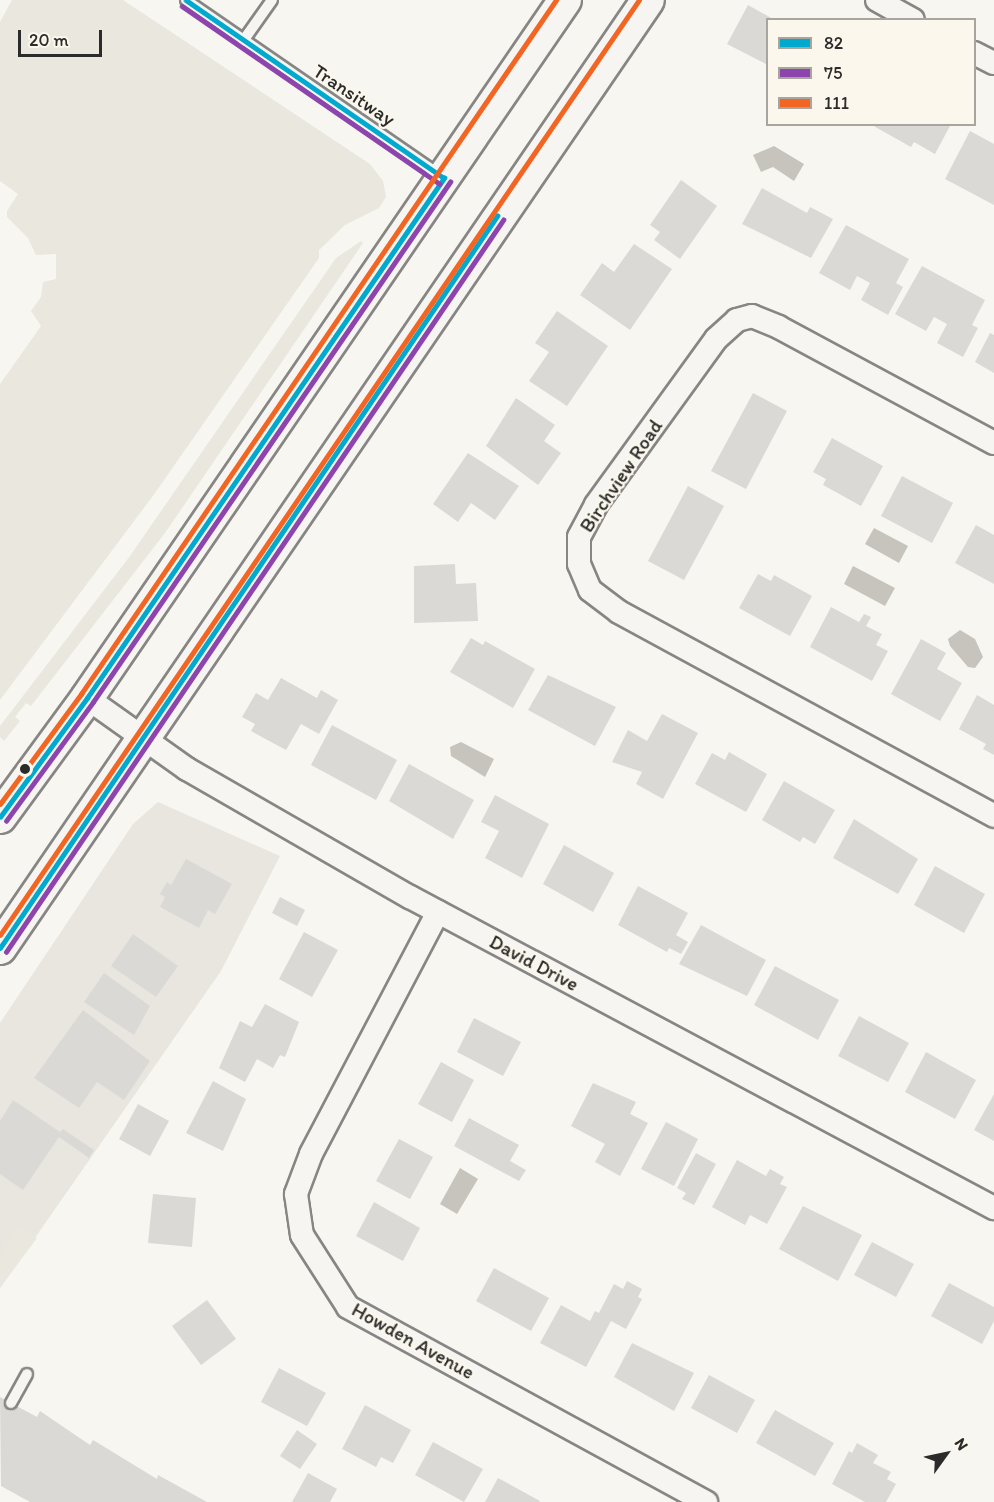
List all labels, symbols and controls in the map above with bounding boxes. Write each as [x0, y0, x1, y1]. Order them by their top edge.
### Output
scale bar [21, 18, 105, 56]
legend [766, 18, 976, 126]
text: 20 m [29, 29, 69, 51]
text: 82 [824, 32, 843, 54]
street label: Transitway [308, 59, 400, 131]
text: 75 [824, 62, 842, 84]
text: 111 [824, 92, 849, 114]
street label: Birchview Road [574, 415, 668, 537]
unlabelled marker [19, 763, 31, 775]
street label: David Drive [485, 929, 583, 997]
street label: Howden Avenue [348, 1297, 478, 1385]
north arrow [916, 1424, 976, 1484]
text: N [951, 1434, 972, 1454]

